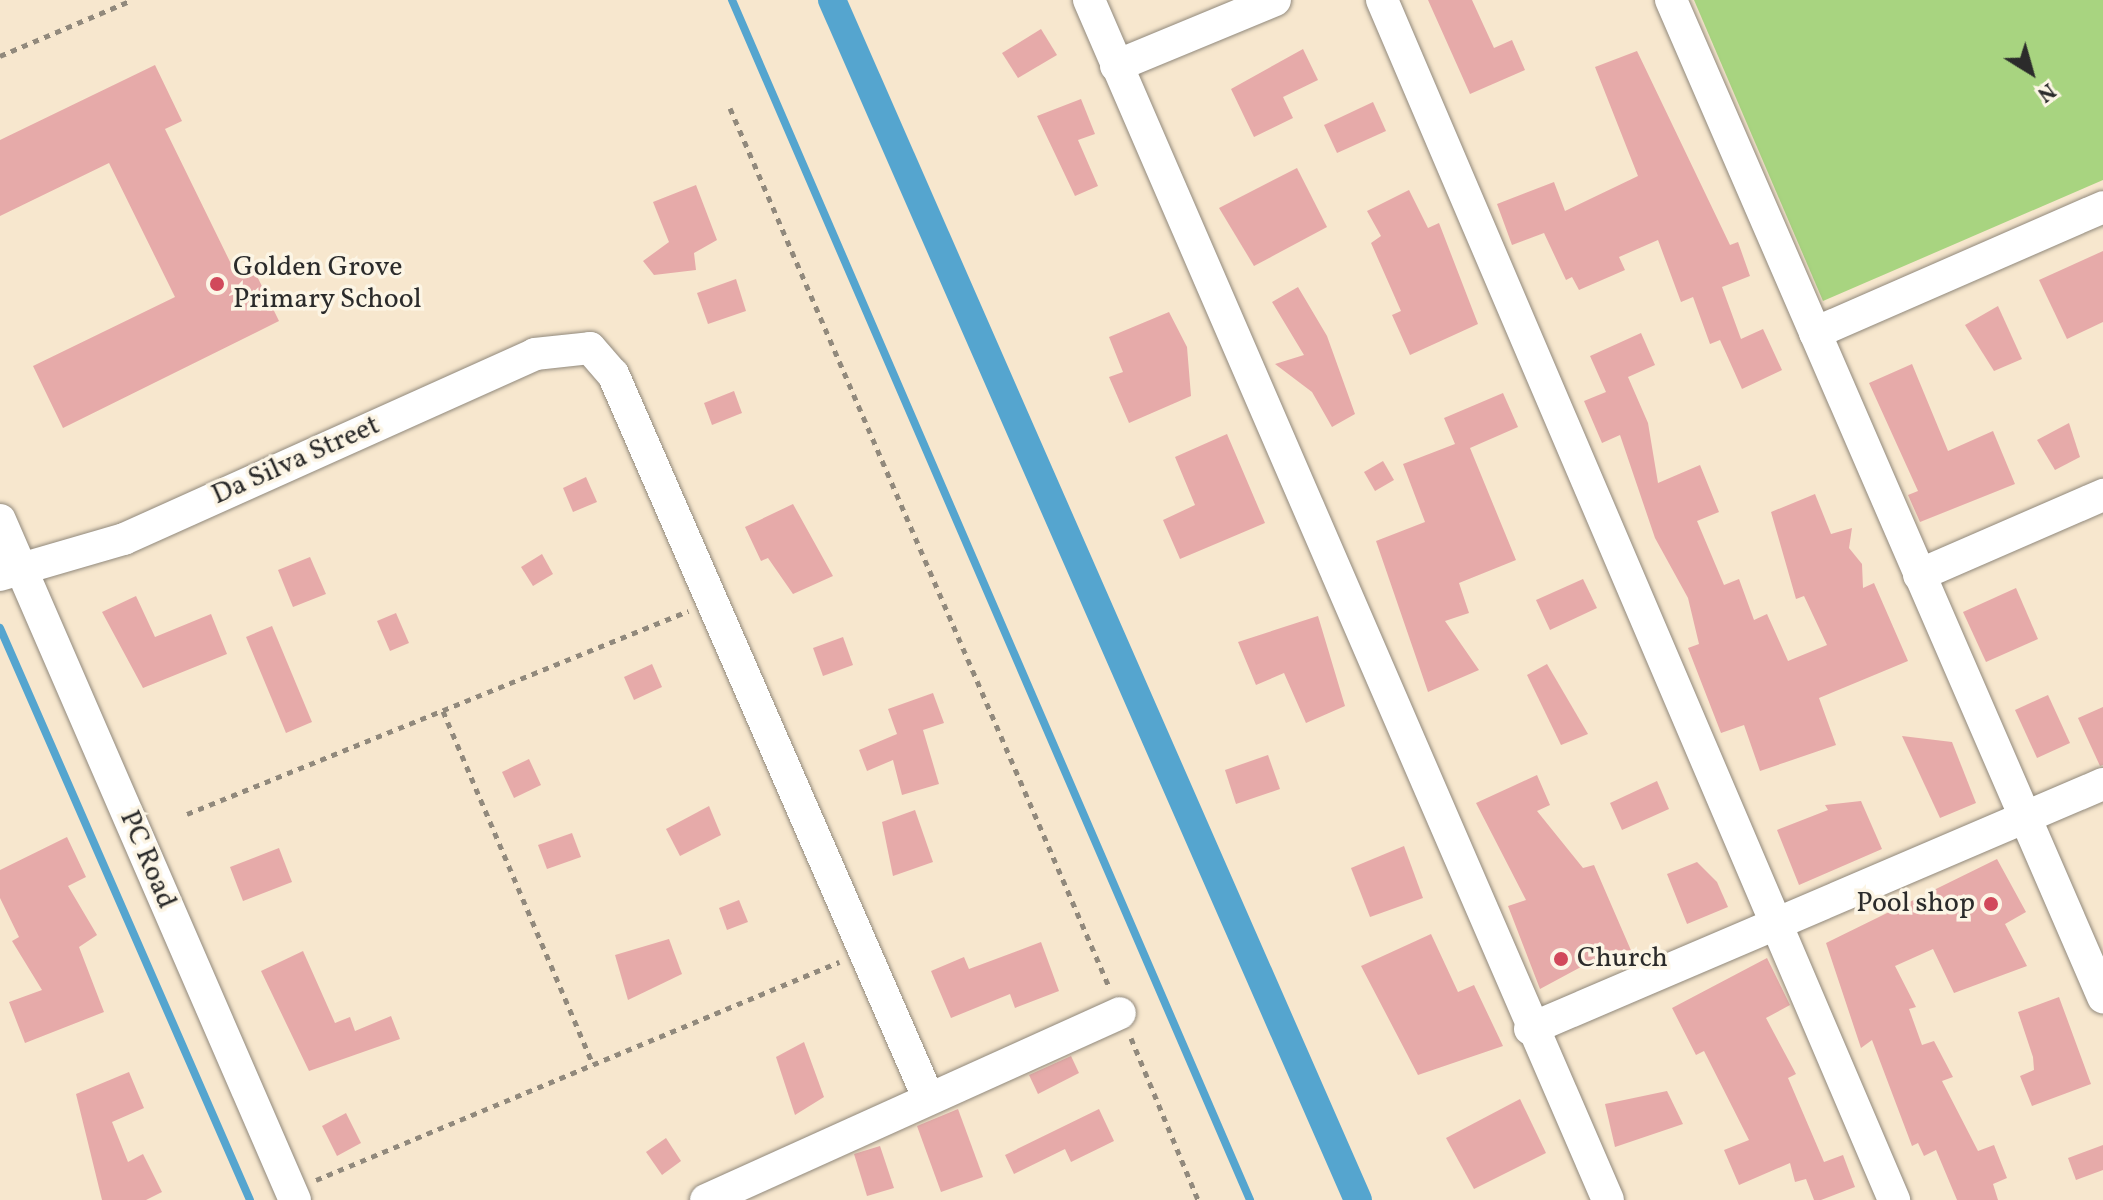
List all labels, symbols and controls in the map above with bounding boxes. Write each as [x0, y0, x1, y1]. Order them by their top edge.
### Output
north arrow [1991, 32, 2071, 112]
text: N [2030, 74, 2061, 109]
place label: Golden Grove Primary School [233, 251, 422, 317]
marker: Golden Grove Primary School [208, 275, 226, 293]
street label: Da Silva Street [207, 409, 385, 513]
street label: PC Road [111, 806, 183, 914]
place label: Pool shop [1856, 887, 1975, 921]
marker: Pool shop [1982, 895, 2000, 913]
place label: Church [1577, 942, 1668, 976]
marker: Church [1552, 950, 1570, 968]

